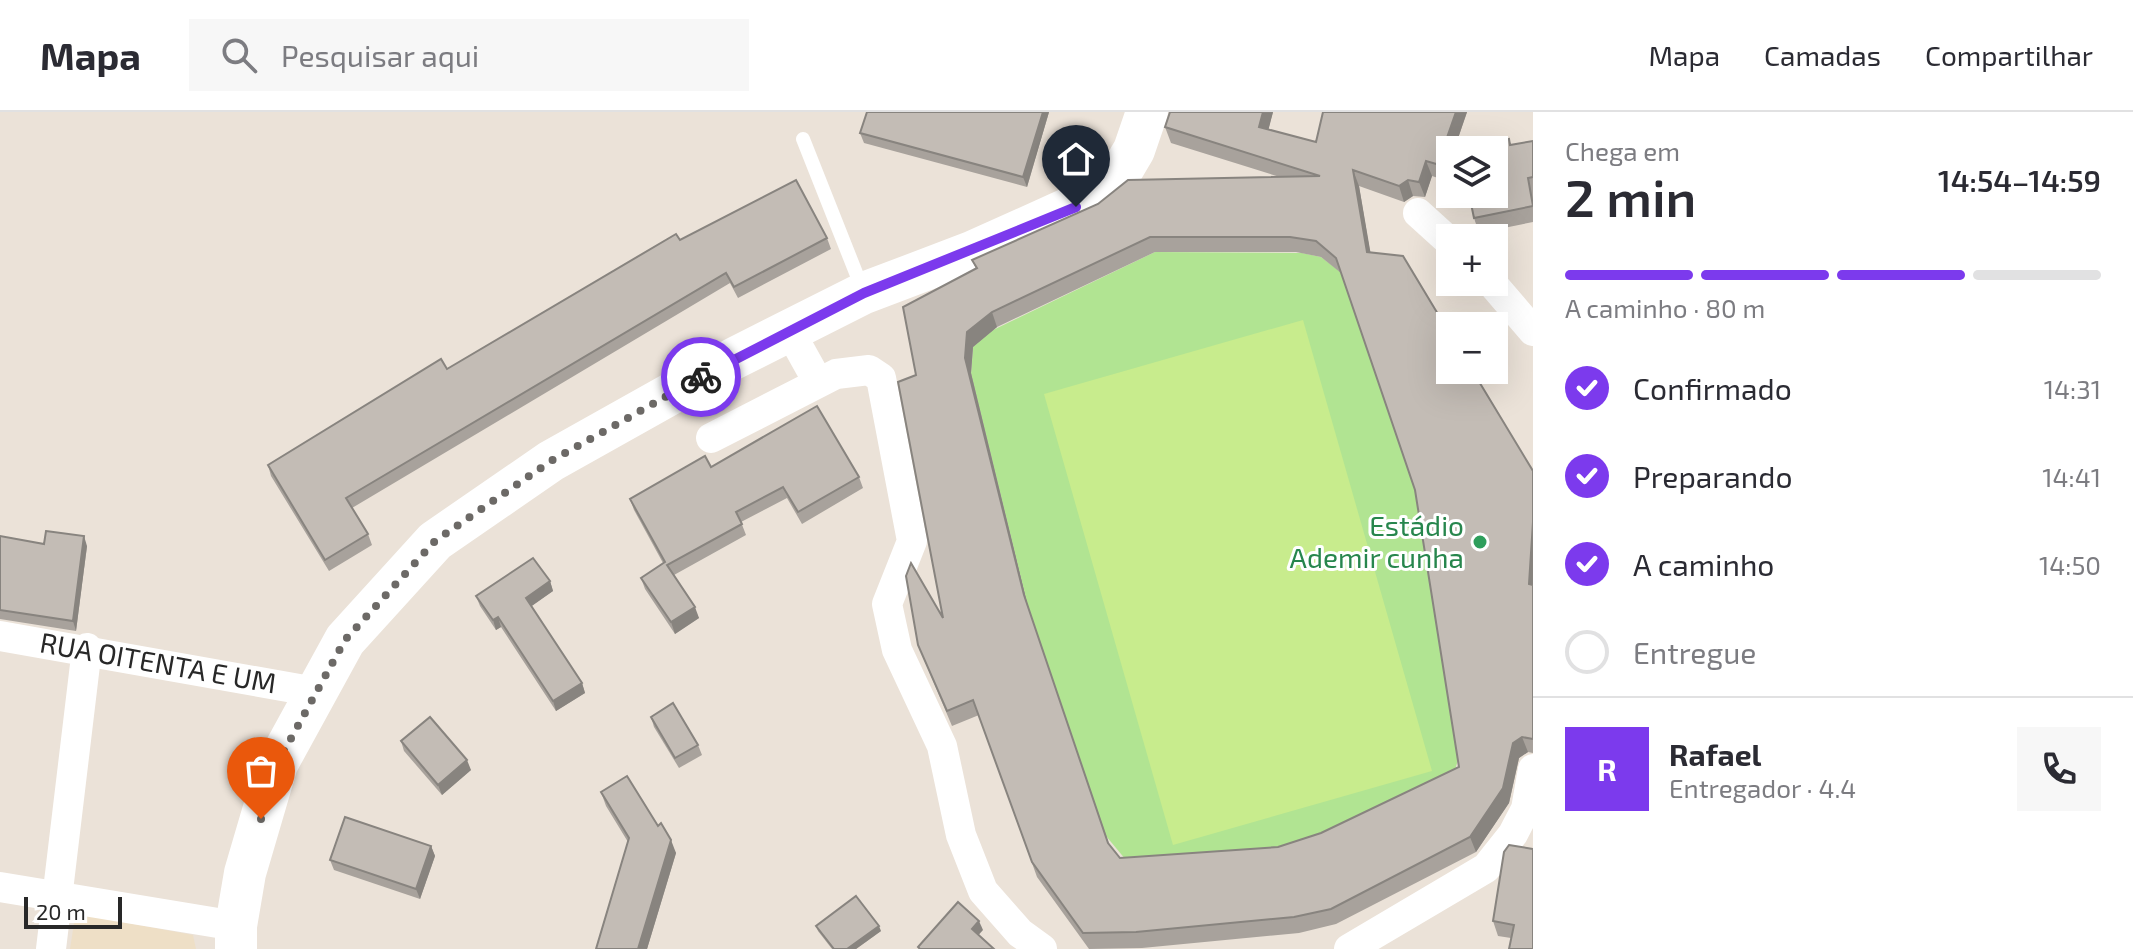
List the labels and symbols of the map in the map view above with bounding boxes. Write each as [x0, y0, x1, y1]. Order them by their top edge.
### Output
pin [1042, 125, 1110, 207]
courier [661, 337, 741, 417]
place label: Estádio Ademir cunha [1290, 508, 1464, 574]
marker: Estádio Ademir cunha [1471, 533, 1489, 551]
street label: RUA OITENTA E UM [37, 624, 279, 700]
pin [227, 737, 295, 819]
scale bar [24, 893, 122, 929]

